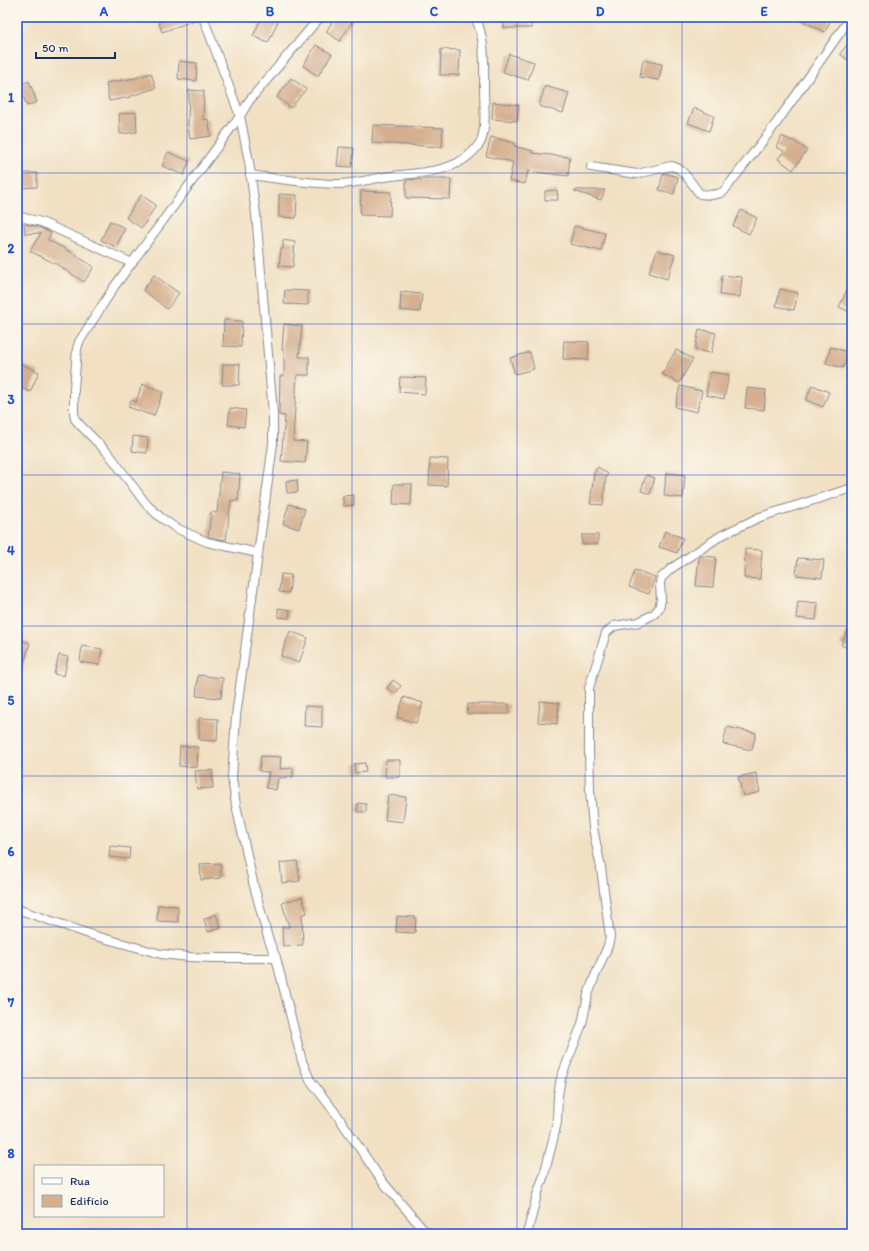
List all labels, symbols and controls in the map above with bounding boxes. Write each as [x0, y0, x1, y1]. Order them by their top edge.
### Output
text: A [99, 4, 109, 19]
text: B [266, 4, 275, 19]
text: C [430, 4, 439, 19]
text: D [596, 4, 605, 19]
text: E [760, 4, 768, 19]
scale bar [36, 34, 115, 60]
text: 50 m [42, 41, 68, 55]
text: 1 [8, 90, 14, 105]
text: 2 [8, 241, 15, 256]
text: 3 [7, 392, 15, 407]
text: 4 [7, 543, 15, 558]
text: 5 [8, 693, 15, 708]
text: 6 [8, 844, 15, 859]
text: 7 [7, 995, 15, 1010]
text: 8 [7, 1146, 15, 1161]
legend [34, 1165, 164, 1217]
text: Rua [70, 1174, 90, 1188]
text: Edifício [70, 1194, 109, 1208]

